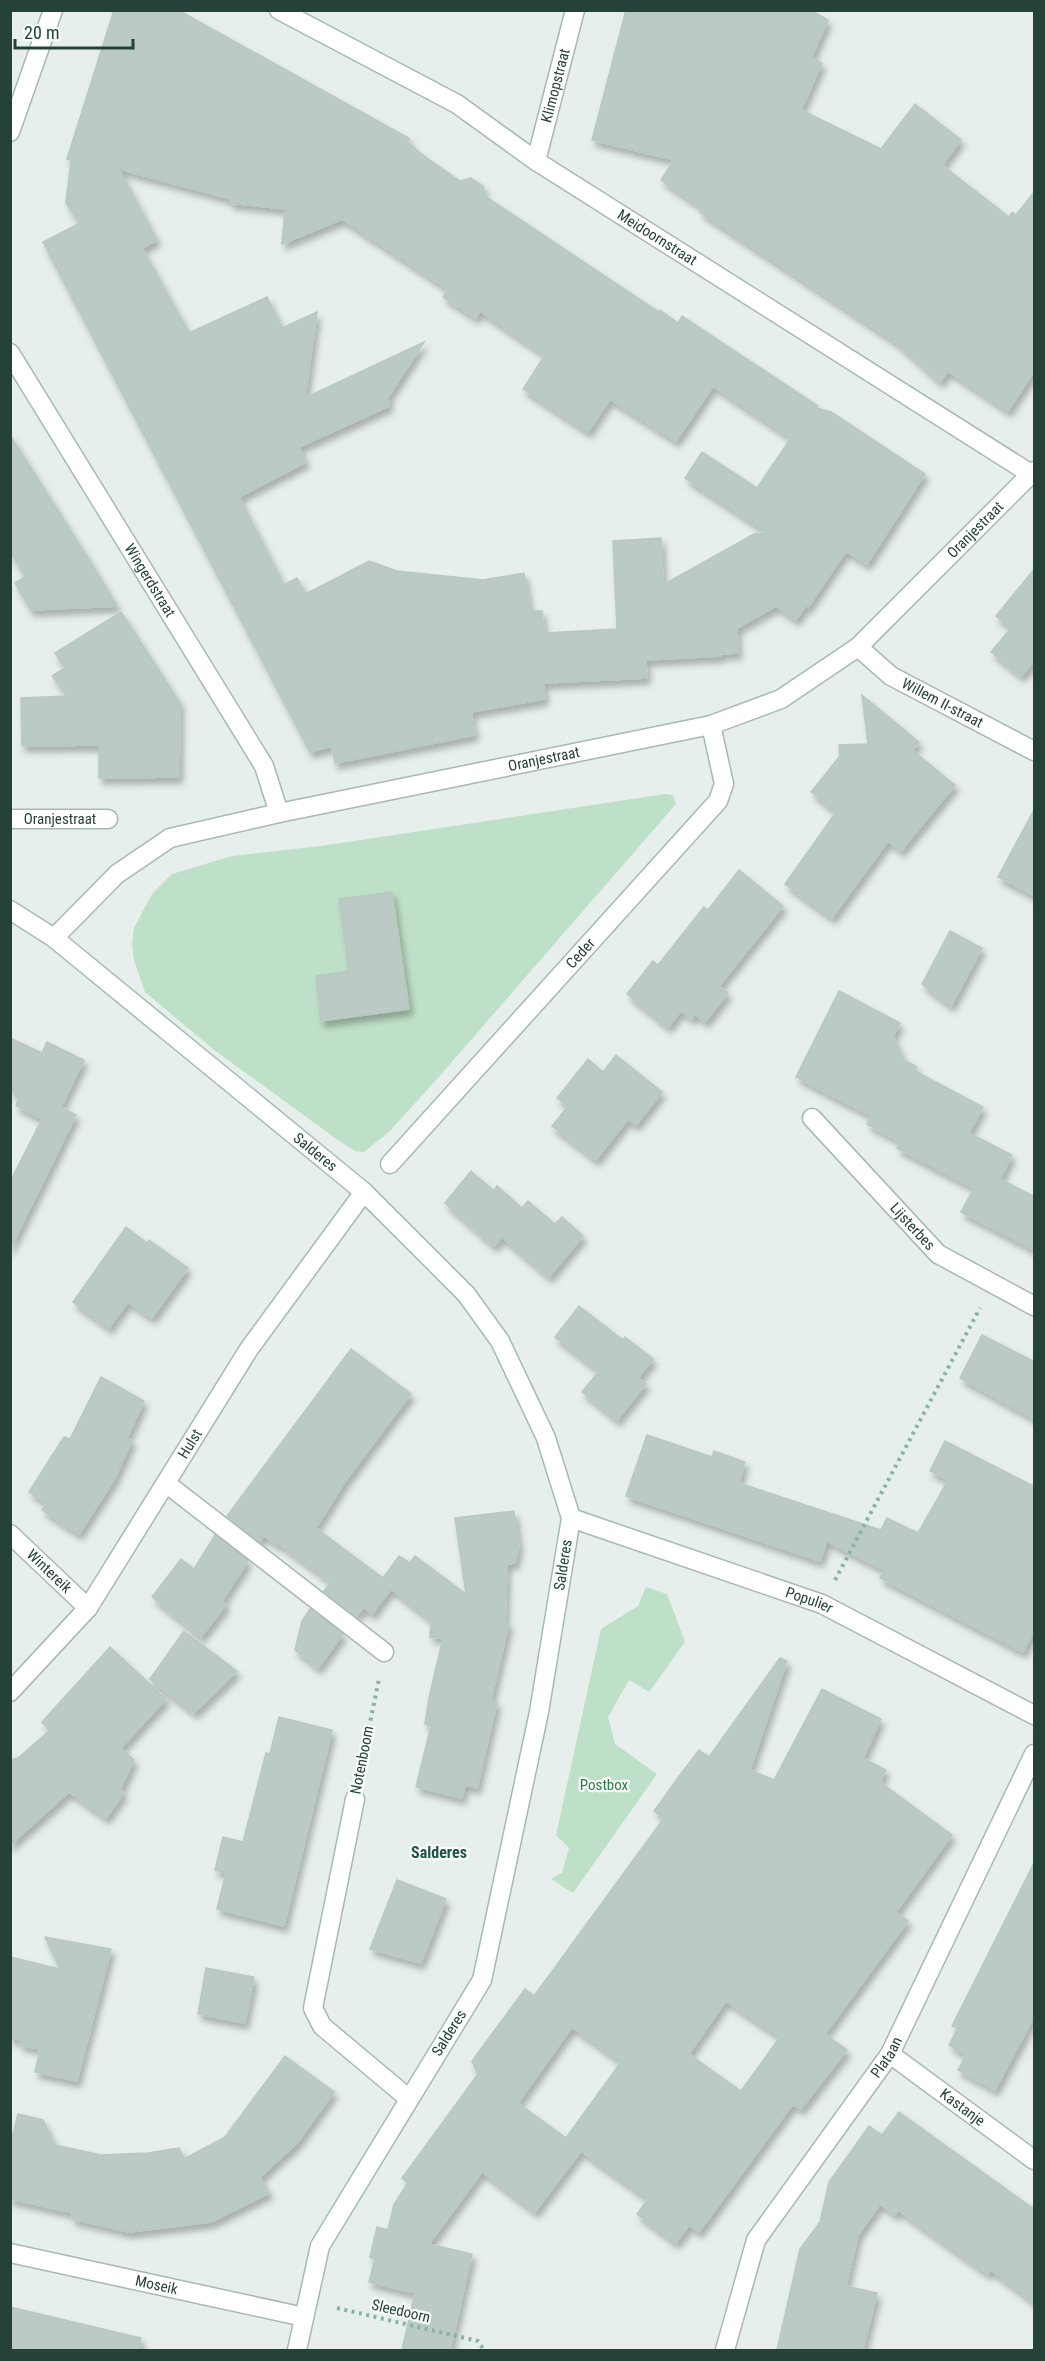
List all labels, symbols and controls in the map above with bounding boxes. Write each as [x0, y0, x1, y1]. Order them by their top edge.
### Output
scale bar [15, 12, 134, 50]
text: 20 m [24, 22, 59, 43]
street label: Klimopstraat [537, 47, 574, 124]
street label: Meidoornstraat [614, 206, 700, 269]
street label: Oranjestraat [943, 498, 1007, 562]
street label: Wingerdstraat [120, 540, 179, 620]
street label: Willem II-straat [899, 674, 986, 732]
street label: Oranjestraat [506, 743, 581, 775]
street label: Oranjestraat [24, 810, 96, 828]
street label: Ceder [562, 934, 599, 972]
street label: Salderes [290, 1129, 341, 1175]
street label: Lijsterbes [886, 1199, 939, 1254]
street label: Hulst [174, 1426, 206, 1462]
street label: Salderes [550, 1538, 576, 1592]
street label: Wintereik [23, 1546, 76, 1597]
street label: Populier [783, 1583, 836, 1617]
street label: Notenboom [347, 1724, 377, 1796]
park label: Postbox [580, 1776, 629, 1794]
district label: Salderes [411, 1843, 467, 1862]
street label: Salderes [428, 2006, 470, 2059]
street label: Plataan [867, 2034, 906, 2081]
street label: Kastanje [936, 2085, 989, 2130]
street label: Moseik [134, 2272, 180, 2298]
street label: Sleedoorn [370, 2296, 432, 2326]

